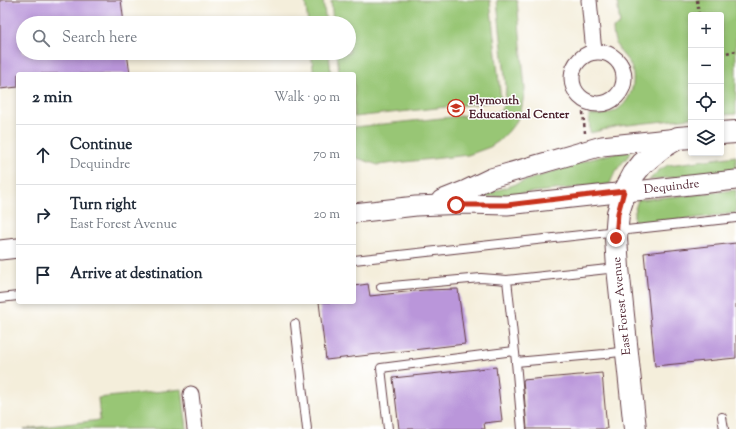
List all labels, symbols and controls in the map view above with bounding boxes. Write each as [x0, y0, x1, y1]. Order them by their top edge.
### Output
map controls [688, 12, 724, 156]
button: + [688, 12, 724, 48]
search box [16, 16, 356, 60]
icon: search [30, 27, 52, 49]
text: Search here [62, 28, 137, 49]
button: − [688, 48, 724, 84]
button: locate [688, 84, 724, 120]
text: 2 min [32, 86, 73, 110]
text: Walk · 90 m [274, 89, 340, 107]
place label: Plymouth Educational Center [468, 92, 570, 124]
school or university icon: Plymouth Educational Center [446, 98, 466, 118]
button: layers [688, 120, 724, 156]
text: Continue [70, 135, 132, 156]
icon: ahead [32, 144, 54, 166]
text: 70 m [313, 146, 340, 164]
text: Dequindre [70, 156, 130, 174]
street label: Dequindre [643, 175, 701, 199]
text: Turn right [70, 195, 136, 216]
route start [447, 196, 465, 214]
icon: right [32, 204, 54, 226]
text: 20 m [314, 206, 340, 224]
text: East Forest Avenue [70, 216, 177, 234]
route end [607, 229, 625, 247]
street label: East Forest Avenue [608, 256, 636, 356]
icon: arrive [32, 264, 54, 286]
text: Arrive at destination [70, 264, 203, 285]

